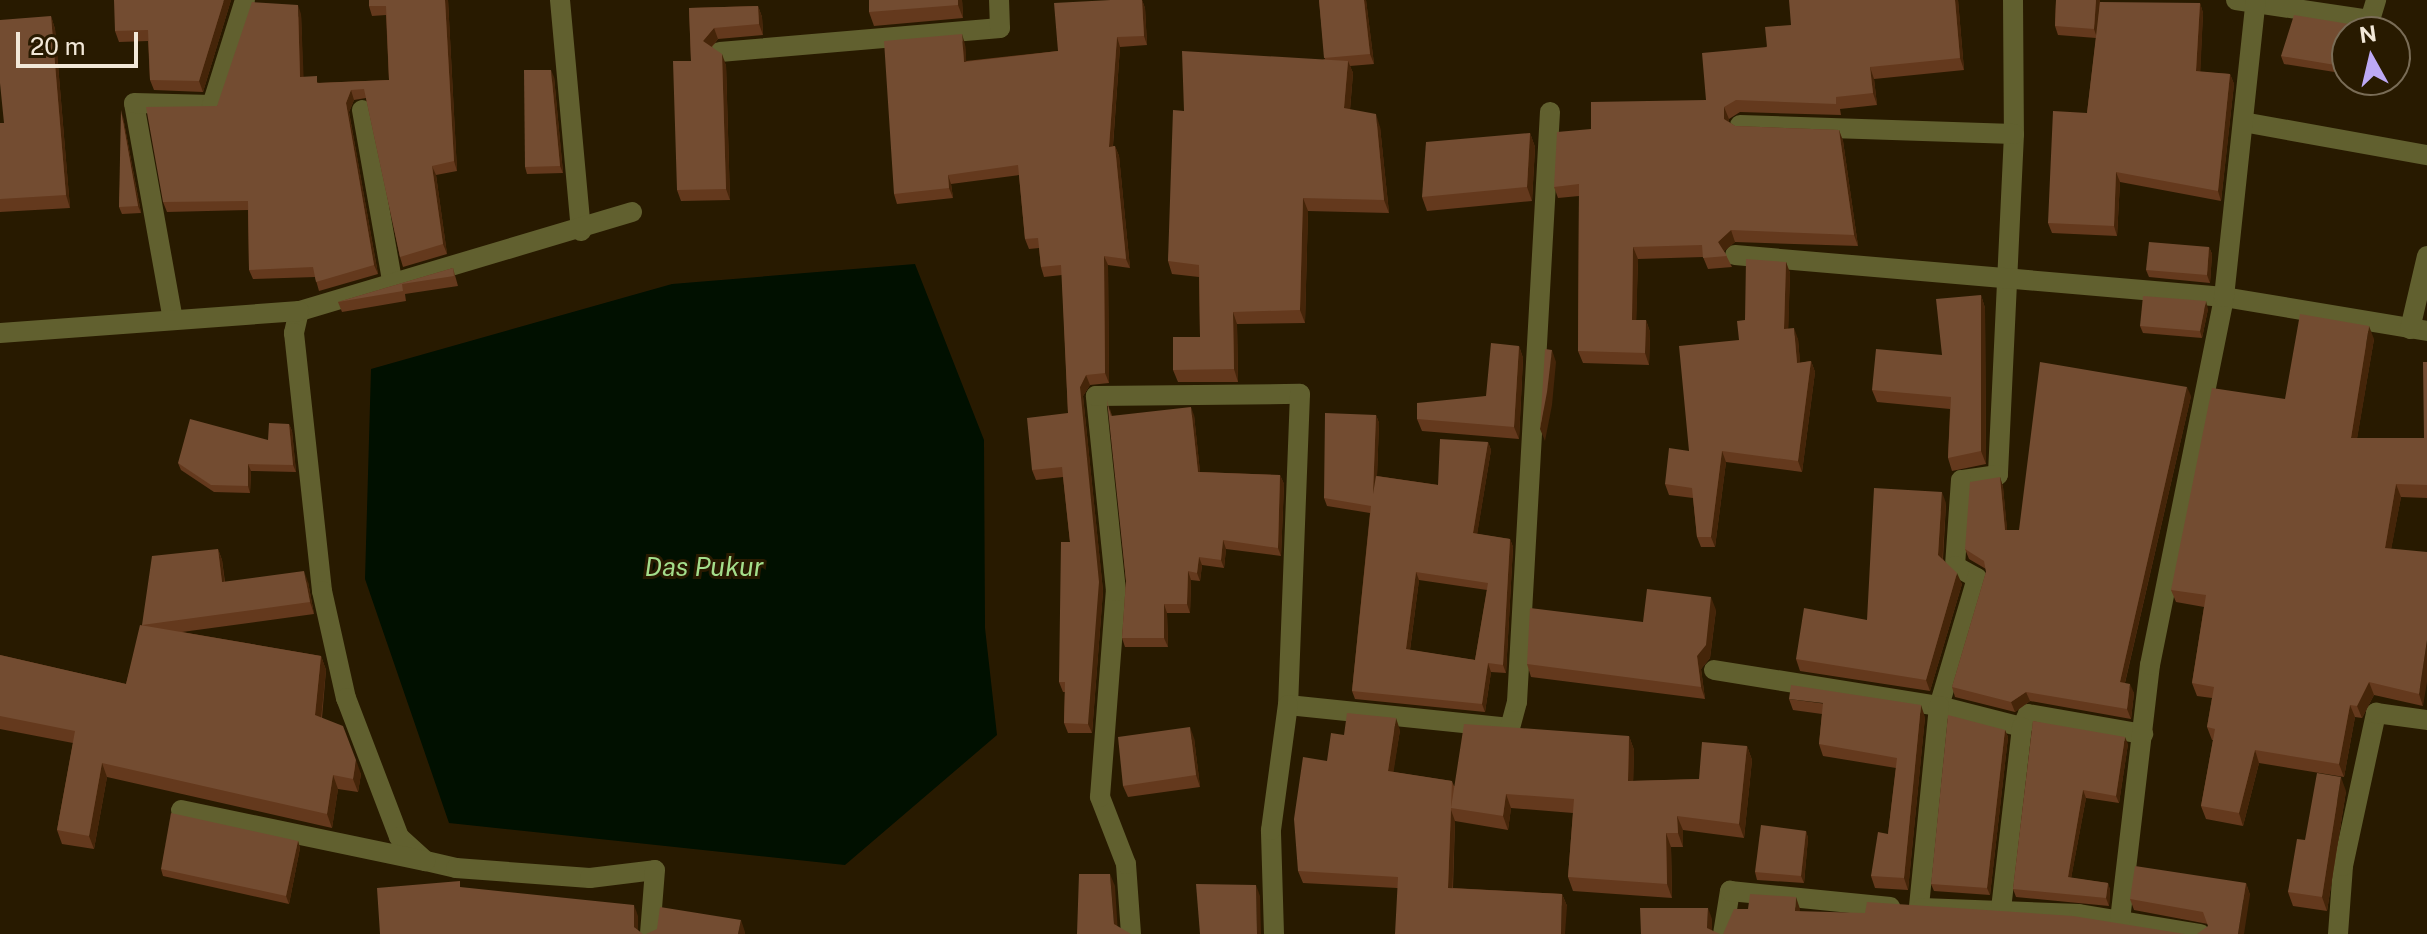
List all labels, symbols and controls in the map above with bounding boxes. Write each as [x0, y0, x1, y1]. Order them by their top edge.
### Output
scale bar [20, 16, 142, 66]
north arrow [2331, 16, 2411, 96]
text: N [2358, 20, 2378, 48]
text: 20 m [30, 32, 86, 60]
water label: Das Pukur [644, 551, 764, 583]

